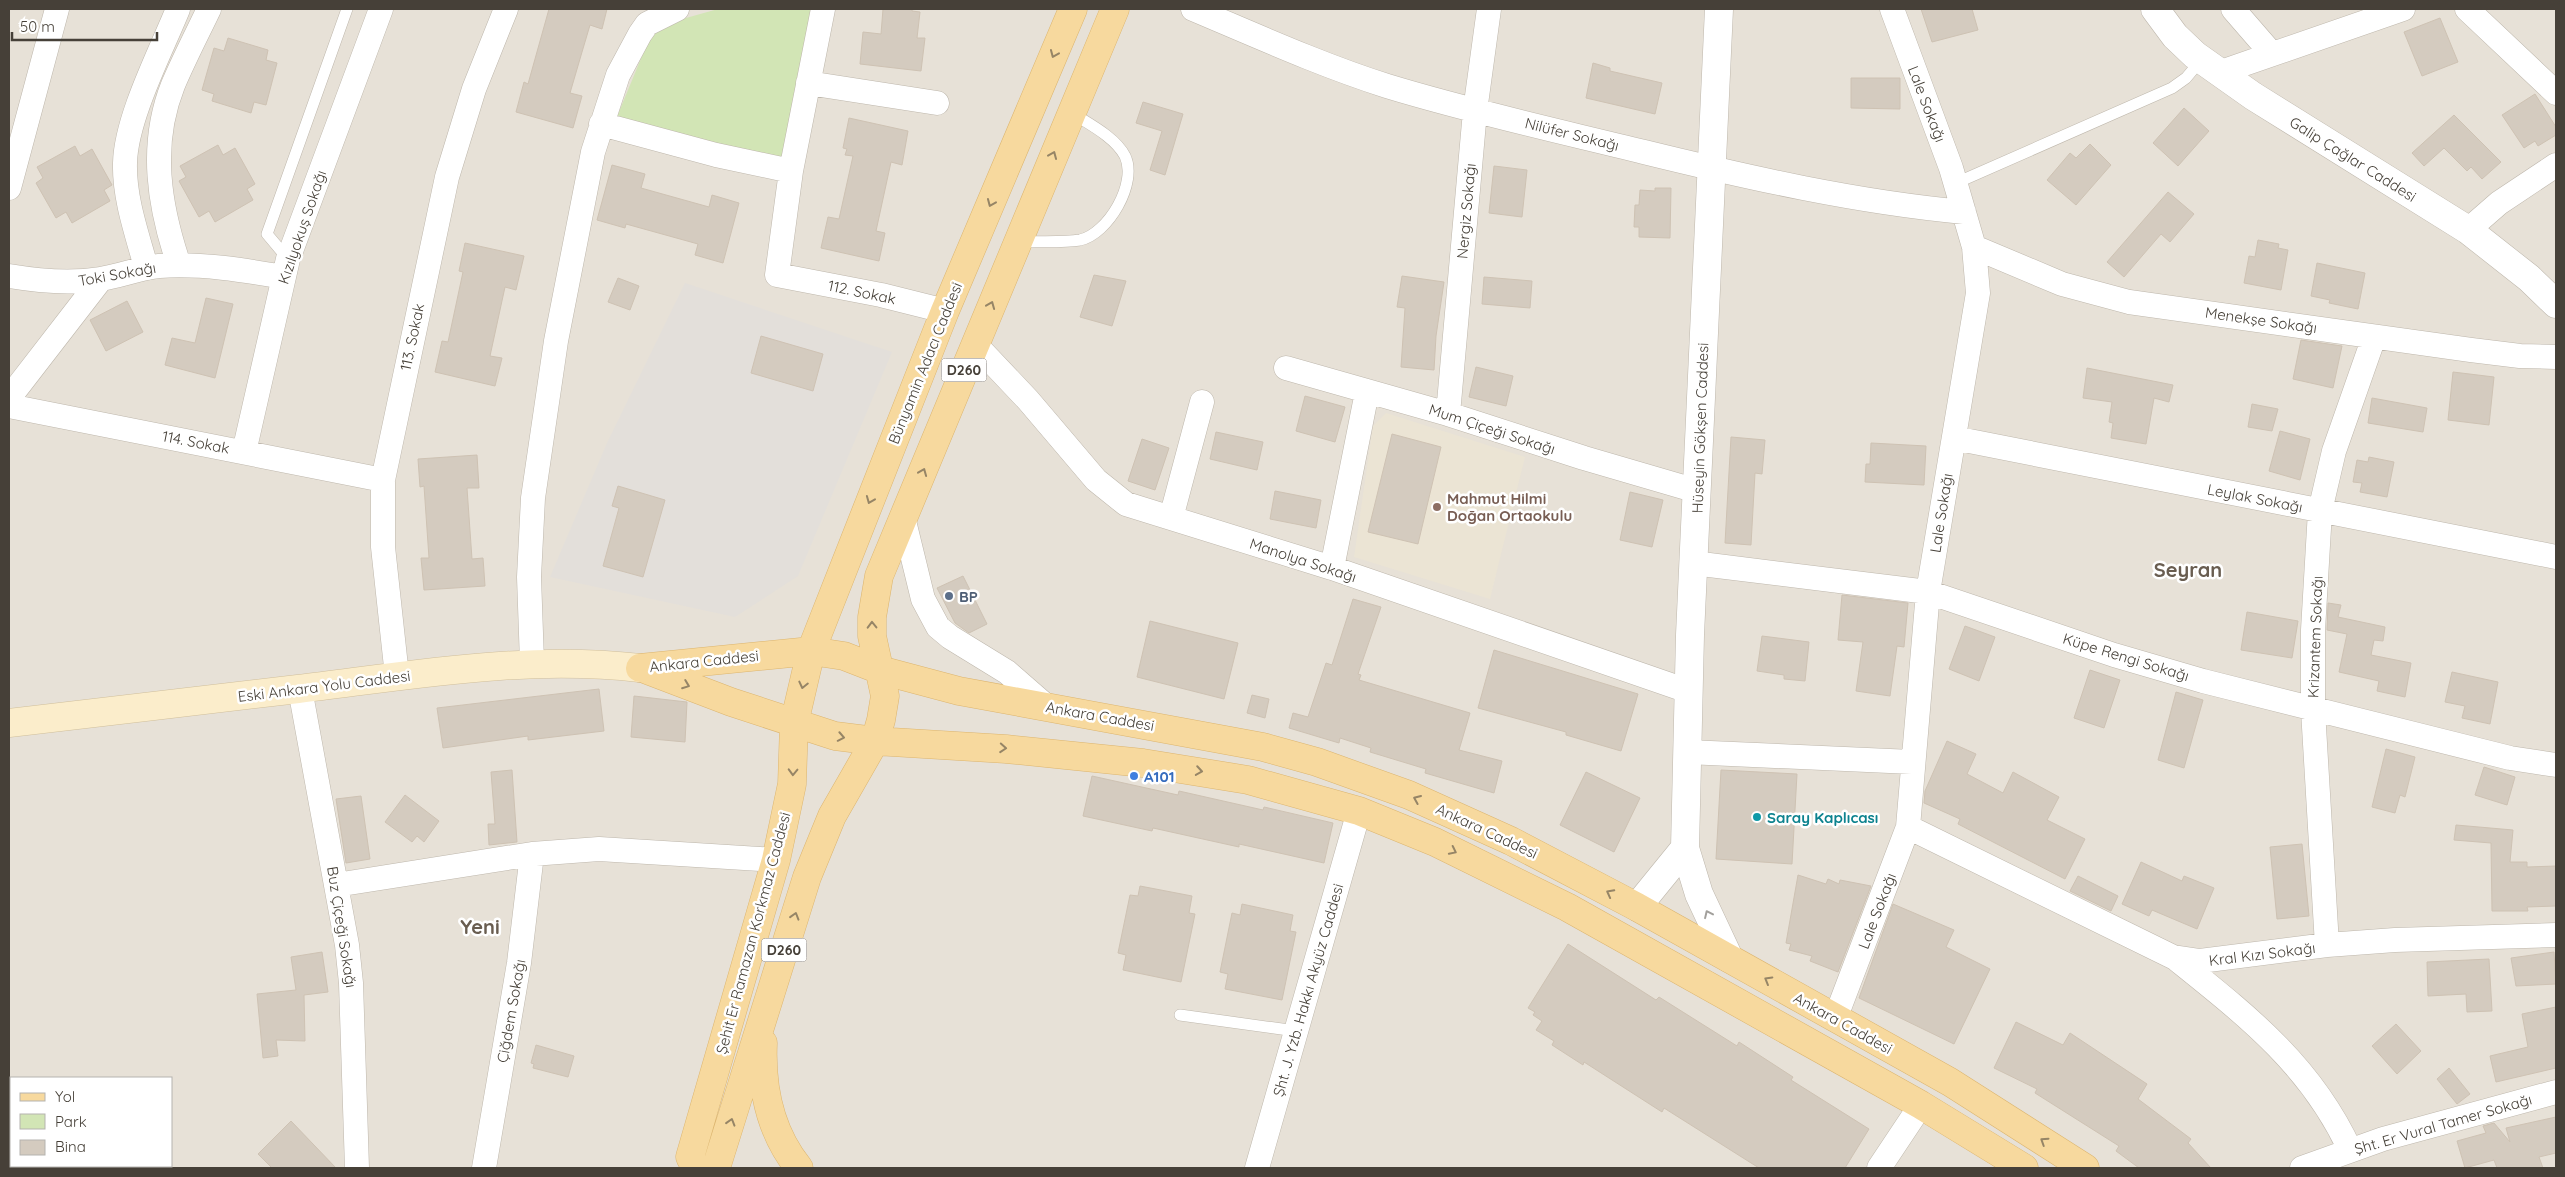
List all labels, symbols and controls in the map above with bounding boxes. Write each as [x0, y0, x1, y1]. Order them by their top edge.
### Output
scale bar [12, 10, 158, 42]
text: 50 m [20, 17, 55, 36]
one-way arrow [1049, 49, 1060, 58]
street label: Lale Sokağı [1904, 63, 1950, 145]
street label: Galip Çağlar Caddesi [2286, 112, 2420, 206]
street label: Nilüfer Sokağı [1523, 113, 1621, 155]
one-way arrow [1047, 151, 1058, 160]
street label: Nergiz Sokağı [1452, 162, 1480, 260]
street label: Kızılyokuş Sokağı [274, 168, 330, 286]
one-way arrow [986, 198, 997, 207]
street label: Toki Sokağı [77, 258, 157, 290]
street label: 112. Sokak [826, 276, 898, 308]
street label: Bünyamin Adacı Caddesi [884, 279, 966, 447]
one-way arrow [985, 301, 995, 310]
street label: 113. Sokak [396, 302, 428, 372]
street label: Menekşe Sokağı [2204, 303, 2318, 337]
street label: Hüseyin Gökşen Caddesi [1688, 342, 1712, 514]
road number: D260 [942, 358, 986, 382]
street label: Mum Çiçeği Sokağı [1426, 400, 1558, 458]
street label: 114. Sokak [161, 426, 231, 458]
one-way arrow [916, 468, 927, 477]
street label: Lale Sokağı [1925, 472, 1957, 554]
street label: Leylak Sokağı [2206, 479, 2304, 517]
place label: Mahmut Hilmi Doğan Ortaokulu [1447, 489, 1572, 525]
one-way arrow [866, 495, 877, 504]
marker: Mahmut Hilmi Doğan Ortaokulu [1431, 501, 1443, 513]
street label: Manolya Sokağı [1247, 534, 1359, 586]
district label: Seyran [2154, 557, 2222, 582]
street label: Krizantem Sokağı [2303, 576, 2327, 698]
place label: BP [959, 587, 978, 606]
marker: BP [943, 590, 955, 602]
one-way arrow [867, 621, 877, 628]
street label: Küpe Rengi Sokağı [2061, 629, 2191, 685]
street label: Ankara Caddesi [648, 646, 760, 676]
street label: Eski Ankara Yolu Caddesi [237, 666, 411, 706]
one-way arrow [681, 679, 690, 689]
one-way arrow [798, 681, 809, 690]
street label: Ankara Caddesi [1044, 697, 1156, 735]
one-way arrow [837, 731, 845, 742]
one-way arrow [999, 743, 1007, 754]
one-way arrow [1195, 766, 1203, 776]
place label: A101 [1144, 767, 1174, 786]
one-way arrow [787, 769, 798, 777]
marker: A101 [1128, 770, 1140, 782]
one-way arrow [1413, 794, 1422, 805]
street label: Ankara Caddesi [1433, 799, 1541, 863]
place label: Saray Kaplıcası [1767, 808, 1878, 827]
street label: Şehit Er Ramazan Korkmaz Caddesi [712, 810, 794, 1056]
marker: Saray Kaplıcası [1751, 811, 1763, 823]
one-way arrow [1448, 845, 1457, 855]
street label: Buz Çiçeği Sokağı [323, 865, 361, 989]
street label: Lale Sokağı [1854, 870, 1900, 952]
street label: Şht. J. Yzb. Hakkı Akyüz Caddesi [1268, 881, 1348, 1099]
one-way arrow [1606, 889, 1615, 899]
one-way arrow [1703, 910, 1714, 919]
one-way arrow [789, 913, 799, 921]
district label: Yeni [460, 914, 500, 939]
road number: D260 [762, 938, 806, 962]
street label: Kral Kızı Sokağı [2208, 938, 2316, 970]
street label: Çiğdem Sokağı [493, 958, 529, 1064]
one-way arrow [1764, 977, 1773, 987]
street label: Ankara Caddesi [1790, 988, 1896, 1058]
legend [10, 1077, 172, 1167]
text: Yol [55, 1087, 75, 1106]
street label: Şht. Er Vural Tamer Sokağı [2352, 1090, 2534, 1158]
text: Park [55, 1112, 87, 1131]
one-way arrow [725, 1118, 735, 1126]
text: Bina [55, 1137, 86, 1156]
one-way arrow [2040, 1138, 2049, 1148]

